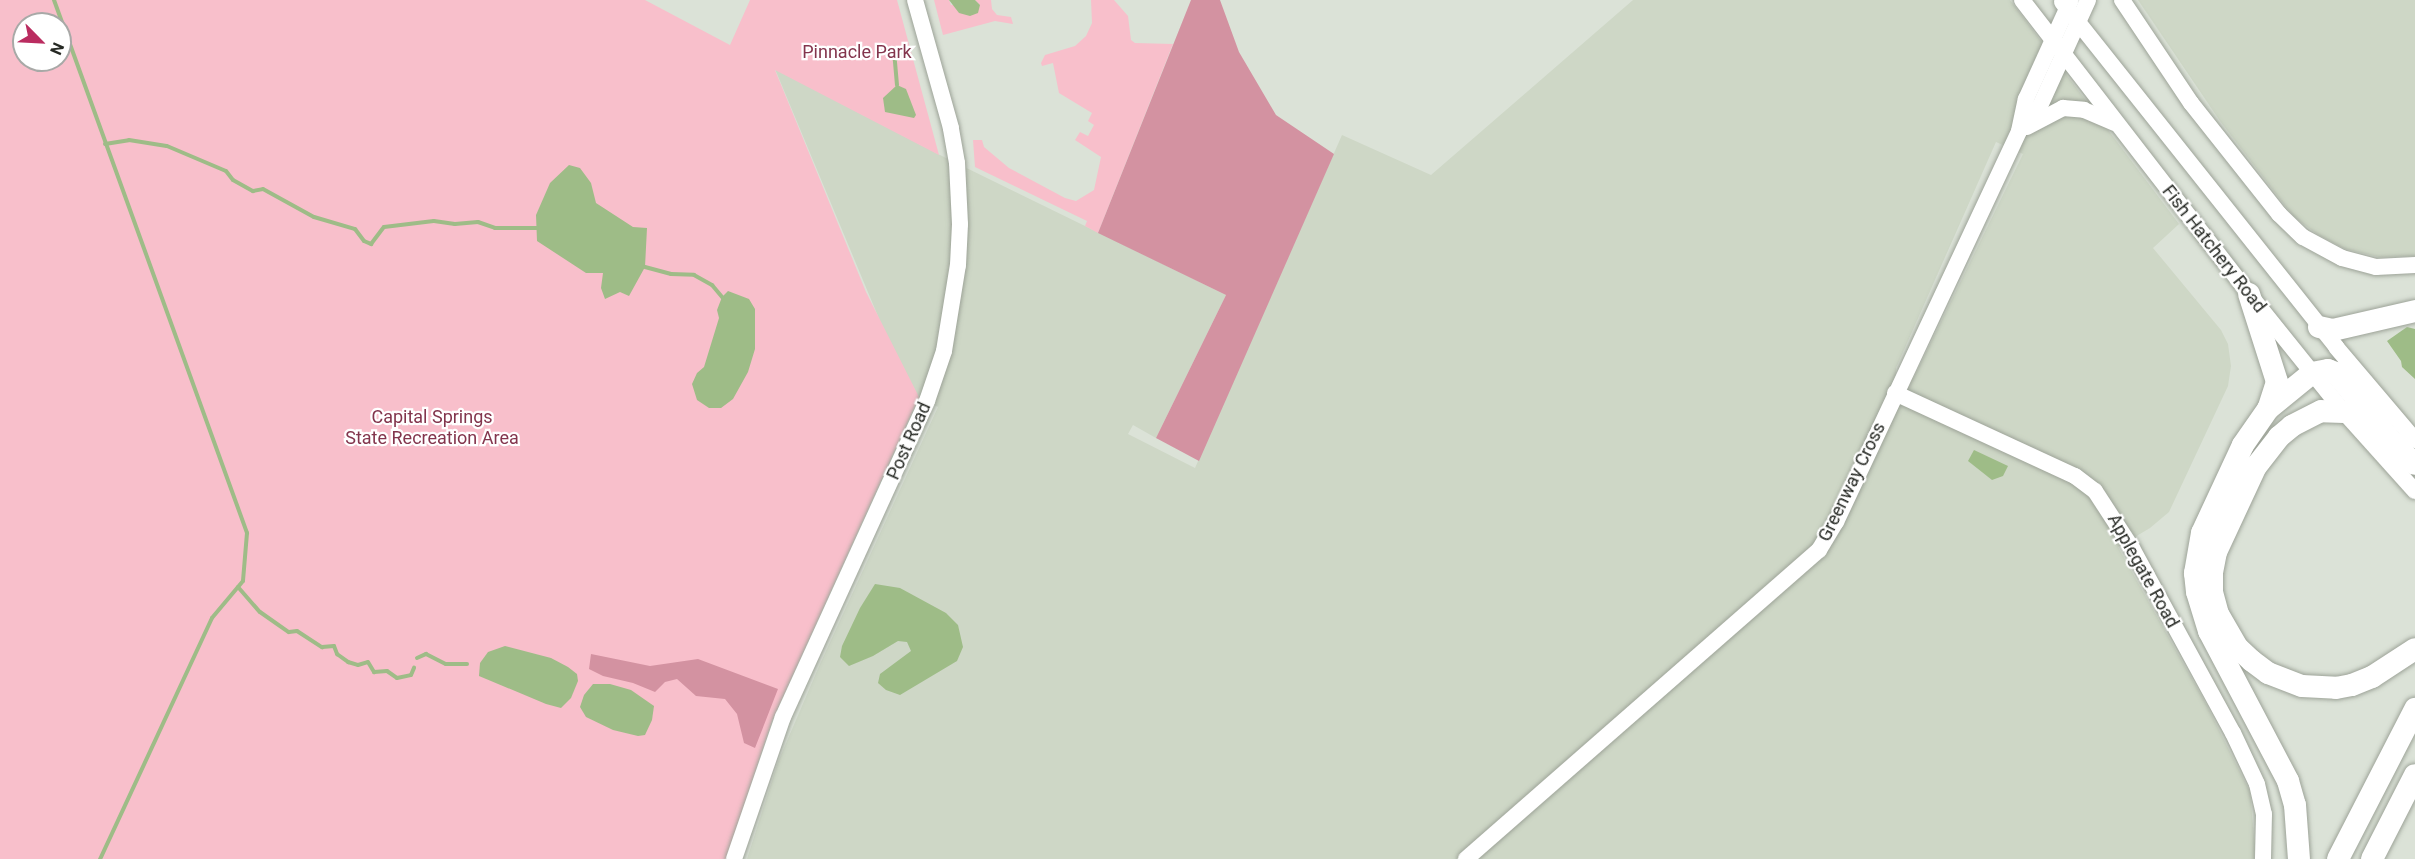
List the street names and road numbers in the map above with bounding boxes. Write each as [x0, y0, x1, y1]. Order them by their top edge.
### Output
street label: Fish Hatchery Road [2157, 181, 2271, 317]
street label: Post Road [882, 399, 936, 483]
street label: Greenway Cross [1814, 419, 1890, 545]
street label: Applegate Road [2103, 510, 2183, 632]

